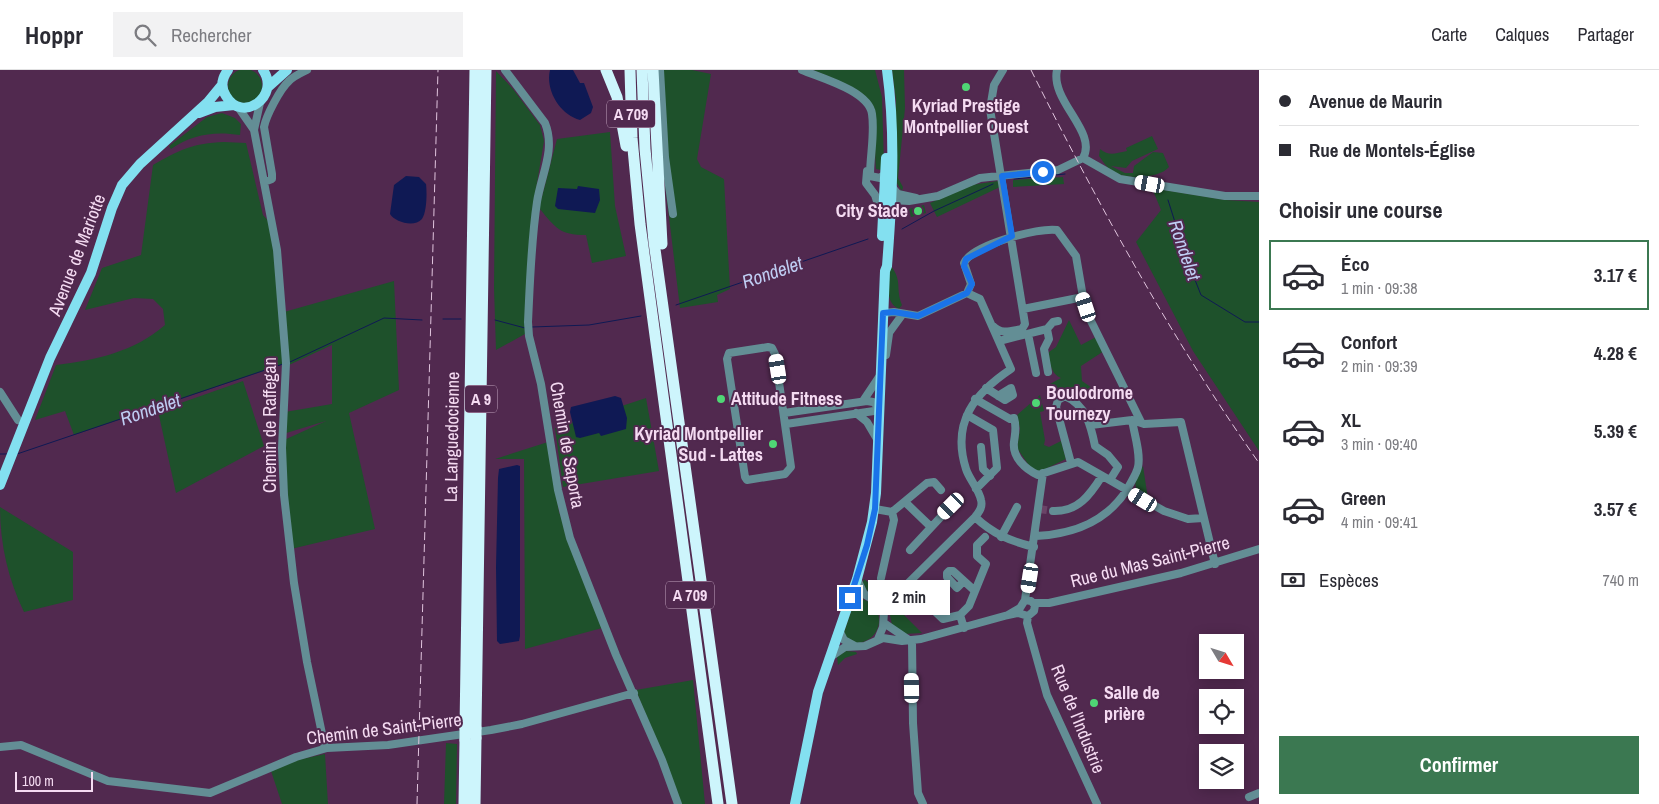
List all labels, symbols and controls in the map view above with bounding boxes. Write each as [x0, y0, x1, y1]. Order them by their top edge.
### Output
search box [113, 12, 463, 57]
text: Hoppr [25, 19, 83, 51]
icon: search [131, 21, 159, 49]
text: Rechercher [171, 22, 251, 48]
text: Carte [1431, 22, 1467, 47]
text: Calques [1495, 22, 1549, 47]
text: Partager [1577, 22, 1634, 47]
marker: Kyriad Prestige Montpellier Ouest [960, 81, 972, 93]
text: Avenue de Maurin [1309, 88, 1443, 114]
place label: Kyriad Prestige Montpellier Ouest [904, 93, 1028, 139]
road number: A 709 [607, 101, 655, 128]
text: Rue de Montels-Église [1309, 137, 1475, 163]
route start [1032, 161, 1054, 183]
car [1133, 174, 1166, 194]
street label: Avenue de Mariotte [41, 190, 111, 320]
text: Choisir une course [1279, 195, 1442, 225]
place label: City Stade [836, 198, 908, 223]
marker: City Stade [912, 205, 924, 217]
water label: Rondelet [1163, 216, 1208, 284]
water label: Rondelet [738, 249, 806, 294]
text: Éco [1341, 251, 1370, 277]
icon: car [1281, 253, 1326, 298]
text: 3.17 € [1594, 262, 1637, 288]
text: 1 min · 09:38 [1341, 277, 1418, 299]
car [1074, 290, 1097, 324]
text: Confort [1341, 329, 1397, 355]
icon: car [1281, 331, 1326, 376]
text: 4.28 € [1594, 340, 1637, 366]
car [768, 353, 787, 385]
text: 2 min · 09:39 [1341, 355, 1418, 377]
street label: Chemin de Raffegan [257, 357, 282, 493]
street label: La Languedocienne [438, 372, 465, 502]
street label: Chemin de Saporta [544, 380, 591, 510]
place label: Boulodrome Tournezy [1046, 380, 1133, 426]
water label: Rondelet [116, 386, 184, 431]
road number: A 9 [465, 386, 497, 412]
place label: Attitude Fitness [731, 386, 843, 411]
marker: Attitude Fitness [715, 393, 727, 405]
marker: Boulodrome Tournezy [1030, 397, 1042, 409]
text: XL [1341, 407, 1361, 433]
icon: car [1281, 409, 1326, 454]
text: 5.39 € [1594, 418, 1637, 444]
place label: Kyriad Montpellier Sud - Lattes [634, 421, 763, 467]
text: 3 min · 09:40 [1341, 433, 1418, 455]
marker: Kyriad Montpellier Sud - Lattes [767, 438, 779, 450]
text: Green [1341, 485, 1386, 511]
car [1126, 486, 1159, 514]
icon: car [1281, 487, 1326, 532]
car [935, 490, 966, 522]
text: 3.57 € [1594, 496, 1637, 522]
text: 4 min · 09:41 [1341, 511, 1418, 533]
street label: Rue du Mas Saint-Pierre [1068, 530, 1232, 593]
car [1020, 562, 1039, 594]
icon: cash [1279, 566, 1307, 594]
text: Espèces [1319, 567, 1379, 593]
text: 740 m [1603, 569, 1639, 591]
callout: 2 min [868, 580, 950, 616]
road number: A 709 [666, 582, 714, 608]
text: 2 min [892, 586, 926, 608]
route end [839, 587, 861, 609]
north arrow [1199, 634, 1244, 679]
map controls [1199, 634, 1244, 789]
street label: Rue de l'Industrie [1045, 661, 1112, 777]
car [904, 673, 919, 703]
place label: Salle de prière [1104, 680, 1160, 726]
button: locate [1199, 689, 1244, 734]
marker: Salle de prière [1088, 697, 1100, 709]
street label: Chemin de Saint-Pierre [305, 707, 463, 750]
button: Confirmer [1279, 736, 1639, 794]
button: layers [1199, 744, 1244, 789]
scale bar [15, 769, 92, 792]
text: 100 m [22, 772, 54, 790]

